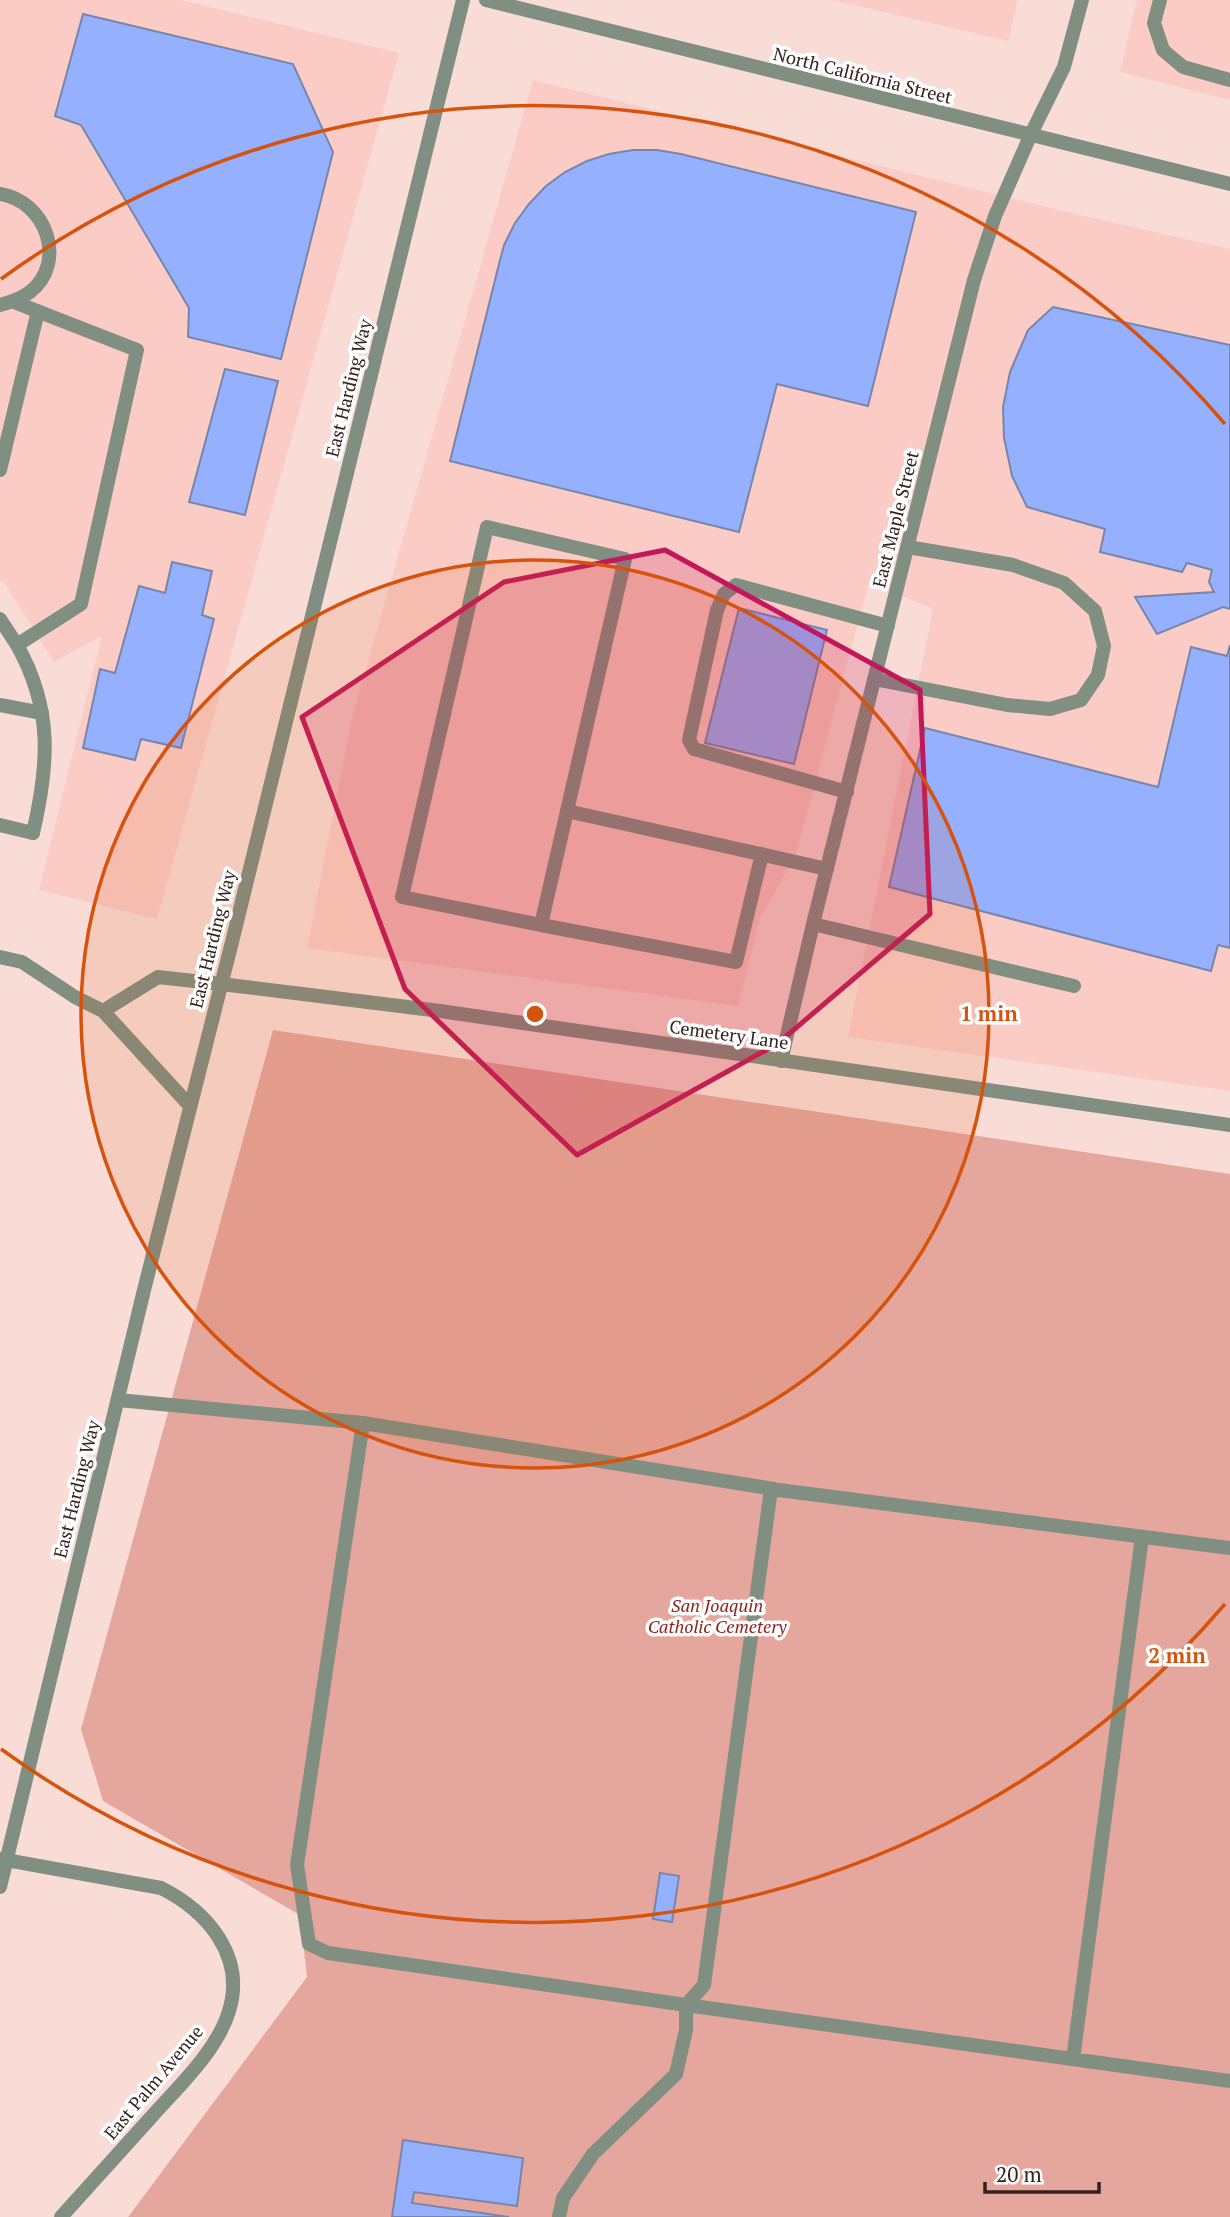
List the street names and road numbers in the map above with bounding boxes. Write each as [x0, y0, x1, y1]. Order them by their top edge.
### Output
street label: North California Street [771, 41, 955, 109]
street label: East Harding Way [319, 316, 377, 459]
street label: East Maple Street [866, 448, 924, 590]
street label: East Harding Way [183, 867, 241, 1010]
street label: Cemetery Lane [668, 1014, 790, 1054]
street label: East Harding Way [47, 1417, 105, 1560]
street label: East Palm Avenue [98, 2020, 208, 2144]

